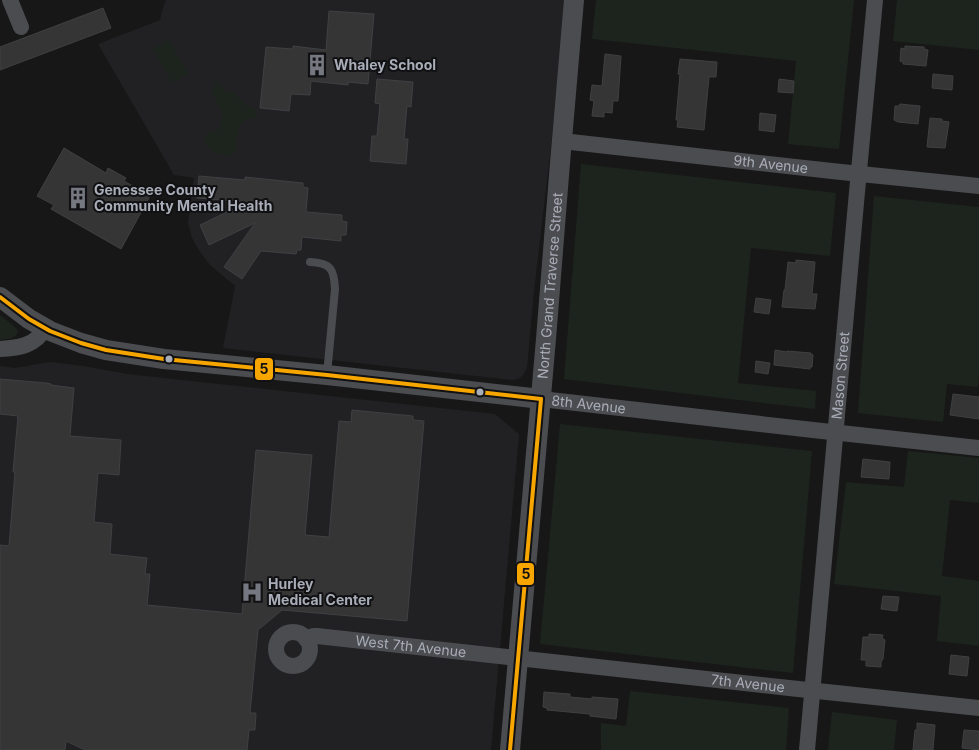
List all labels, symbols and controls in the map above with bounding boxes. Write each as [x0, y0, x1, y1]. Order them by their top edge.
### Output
building icon: Whaley School [304, 52, 330, 78]
place label: Whaley School [334, 56, 436, 73]
street label: 9th Avenue [733, 151, 809, 176]
place label: Genessee County Community Mental Health [94, 181, 272, 214]
building icon: Genessee County Community Mental Health [65, 185, 91, 211]
street label: North Grand Traverse Street [534, 191, 566, 380]
street label: Mason Street [828, 330, 852, 420]
unlabelled marker [164, 354, 174, 364]
line badge: 5 [254, 357, 274, 381]
text: 5 [260, 360, 269, 377]
unlabelled marker [475, 387, 485, 397]
street label: 8th Avenue [551, 391, 627, 417]
line badge: 5 [516, 562, 535, 586]
text: 5 [522, 565, 531, 582]
place label: Hurley Medical Center [268, 575, 372, 608]
hospital icon: Hurley Medical Center [239, 579, 265, 605]
street label: West 7th Avenue [355, 631, 467, 660]
street label: 7th Avenue [710, 670, 786, 695]

